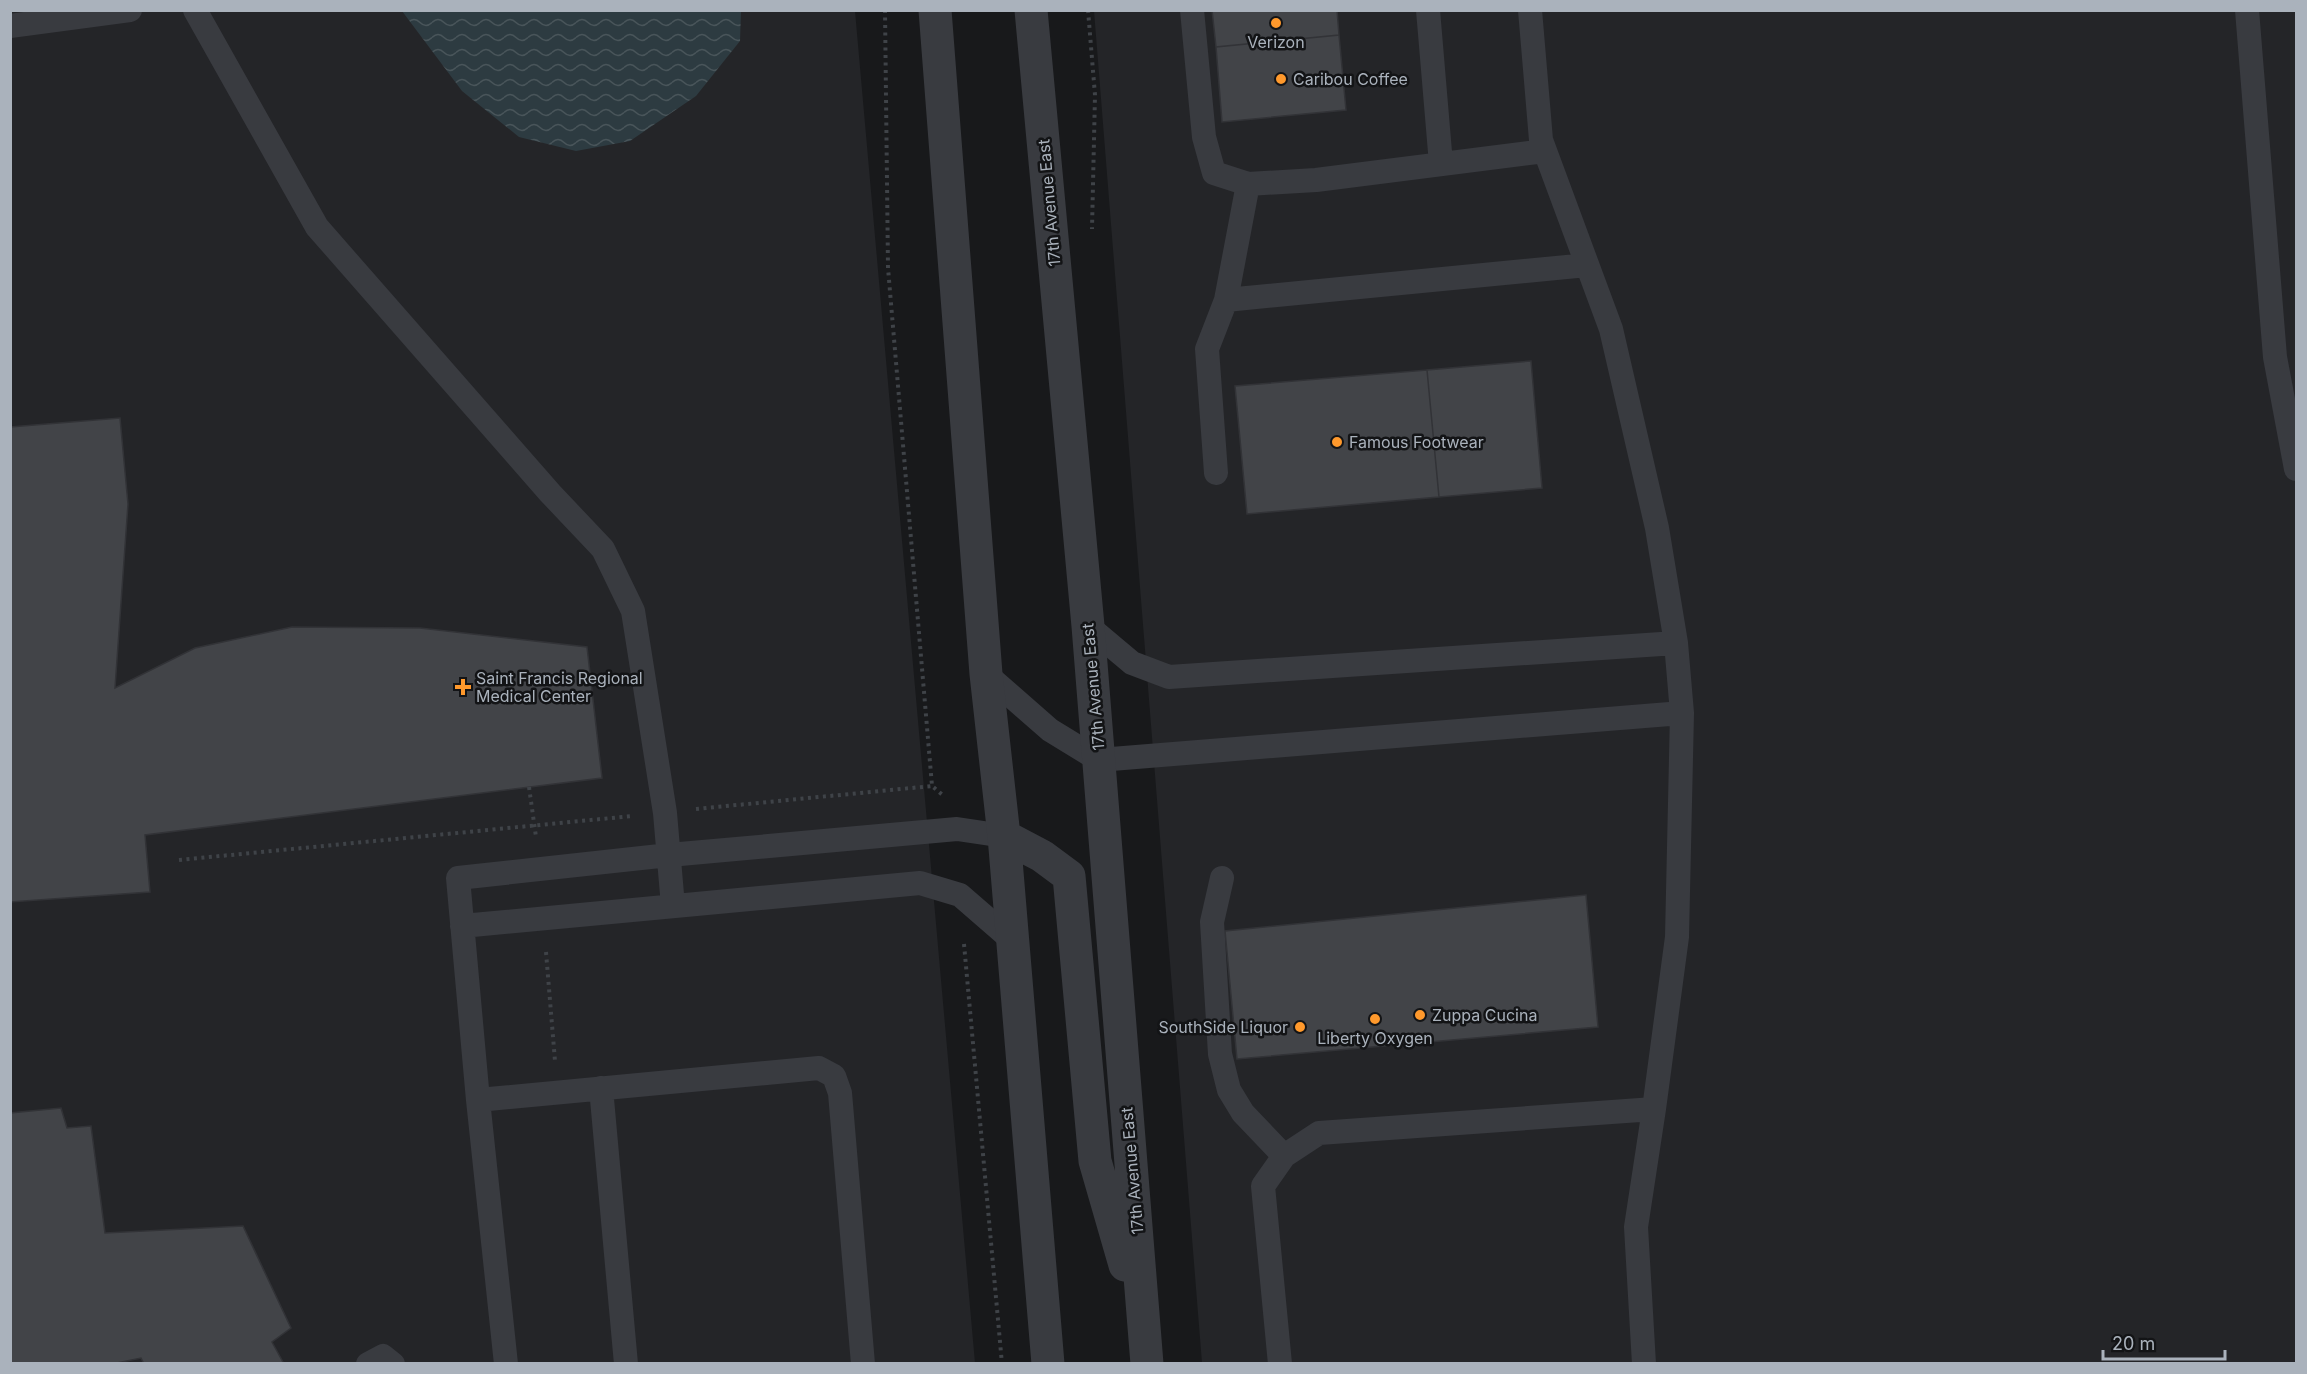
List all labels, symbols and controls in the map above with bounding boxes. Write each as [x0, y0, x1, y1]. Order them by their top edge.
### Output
marker: Verizon [1269, 16, 1283, 30]
place label: Verizon [1247, 32, 1305, 52]
place label: Caribou Coffee [1293, 69, 1408, 89]
marker: Caribou Coffee [1274, 72, 1288, 86]
street label: 17th Avenue East [1033, 138, 1065, 268]
place label: Famous Footwear [1349, 432, 1484, 452]
marker: Famous Footwear [1330, 435, 1344, 449]
street label: 17th Avenue East [1077, 622, 1109, 752]
place label: Saint Francis Regional Medical Center [476, 668, 643, 706]
marker: Saint Francis Regional Medical Center [454, 678, 472, 696]
place label: Zuppa Cucina [1432, 1005, 1537, 1025]
marker: Zuppa Cucina [1413, 1008, 1427, 1022]
marker: Liberty Oxygen [1368, 1012, 1382, 1026]
place label: SouthSide Liquor [1158, 1017, 1288, 1037]
marker: SouthSide Liquor [1293, 1020, 1307, 1034]
place label: Liberty Oxygen [1317, 1028, 1433, 1048]
street label: 17th Avenue East [1116, 1106, 1148, 1236]
scale bar [2103, 1323, 2224, 1361]
text: 20 m [2112, 1333, 2155, 1354]

